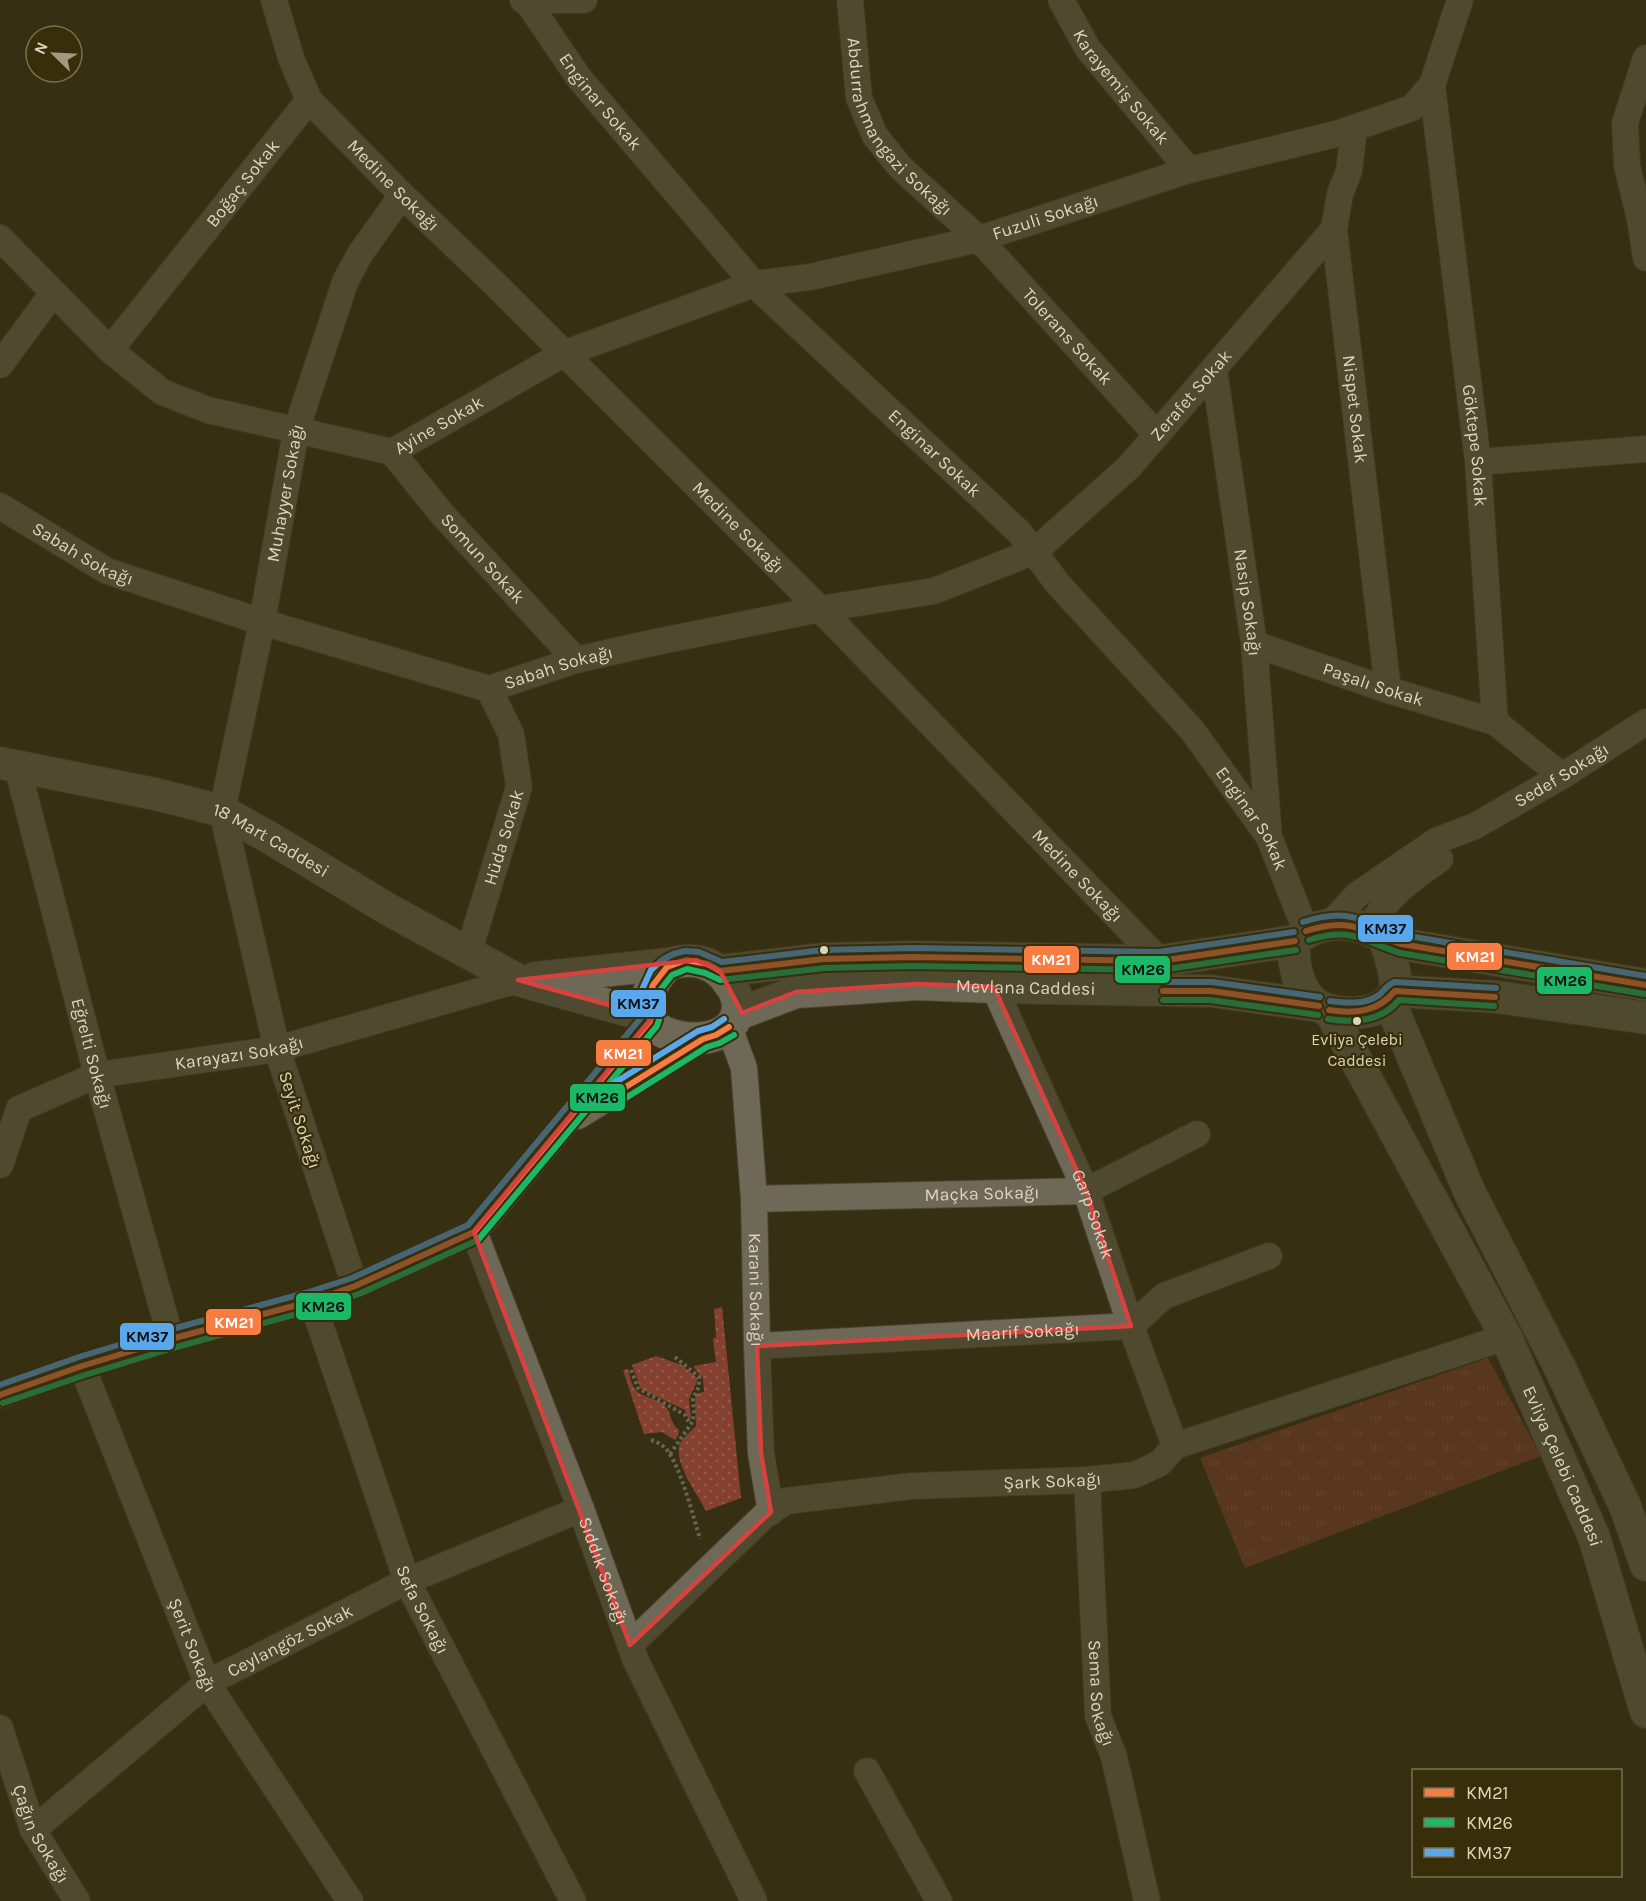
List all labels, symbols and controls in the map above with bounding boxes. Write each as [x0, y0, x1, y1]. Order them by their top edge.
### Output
north arrow [24, 24, 84, 84]
street label: Karayemiş Sokak [1068, 25, 1174, 149]
street label: Abdurrahmangazi Sokağı [842, 36, 957, 220]
text: N [30, 39, 52, 57]
street label: Enginar Sokak [554, 49, 646, 155]
street label: Boğaç Sokak [201, 135, 284, 232]
street label: Medine Sokağı [343, 135, 444, 236]
street label: Fuzuli Sokağı [989, 190, 1101, 245]
street label: Tolerans Sokak [1018, 283, 1117, 390]
street label: Zerafet Sokak [1145, 345, 1236, 445]
street label: Nispet Sokak [1338, 354, 1372, 465]
street label: Göktepe Sokak [1458, 383, 1492, 507]
street label: Ayine Sokak [390, 391, 487, 459]
street label: Enginar Sokak [884, 404, 986, 502]
street label: Muhayyer Sokağı [262, 421, 309, 564]
street label: Medine Sokağı [688, 477, 789, 578]
street label: Somun Sokak [436, 509, 530, 608]
street label: Sabah Sokağı [28, 517, 136, 590]
street label: Nasip Sokağı [1229, 547, 1266, 657]
street label: Sabah Sokağı [501, 641, 615, 694]
street label: Paşalı Sokak [1320, 657, 1426, 711]
street label: Sedef Sokağı [1510, 738, 1613, 812]
street label: Enginar Sokak [1211, 762, 1292, 874]
street label: Hüda Sokak [479, 787, 529, 888]
street label: 18 Mart Caddesi [211, 798, 333, 882]
street label: Medine Sokağı [1027, 824, 1128, 927]
line badge: KM37 [1357, 914, 1414, 943]
text: KM37 [1364, 919, 1406, 938]
line badge: KM21 [1446, 942, 1503, 971]
unlabelled marker [818, 944, 830, 956]
line badge: KM21 [1023, 945, 1080, 974]
text: KM21 [1455, 947, 1495, 966]
text: KM21 [1031, 950, 1071, 969]
line badge: KM26 [1114, 955, 1171, 984]
text: KM26 [1121, 960, 1165, 979]
line badge: KM26 [1536, 966, 1593, 995]
text: KM26 [1543, 971, 1587, 990]
street label: Mevlana Caddesi [955, 975, 1096, 1000]
line badge: KM37 [610, 989, 667, 1018]
text: KM37 [617, 994, 659, 1013]
street label: Eğrelti Sokağı [67, 996, 117, 1111]
marker: Evliya Çelebi Caddesi [1351, 1015, 1363, 1027]
place label: Evliya Çelebi Caddesi [1311, 1030, 1403, 1070]
street label: Karayazı Sokağı [173, 1031, 306, 1075]
line badge: KM21 [595, 1039, 652, 1067]
text: KM21 [603, 1044, 643, 1063]
street label: Seyit Sokağı [274, 1068, 326, 1172]
line badge: KM26 [569, 1083, 626, 1112]
text: KM26 [575, 1088, 619, 1107]
street label: Garp Sokak [1067, 1166, 1119, 1262]
street label: Maçka Sokağı [924, 1181, 1040, 1206]
street label: Karani Sokağı [744, 1233, 768, 1347]
line badge: KM26 [295, 1292, 352, 1321]
text: KM26 [301, 1297, 345, 1316]
line badge: KM21 [205, 1308, 262, 1336]
text: KM21 [214, 1313, 254, 1332]
street label: Maarif Sokağı [965, 1318, 1080, 1346]
line badge: KM37 [119, 1322, 175, 1351]
text: KM37 [126, 1327, 168, 1346]
street label: Evliya Çelebi Caddesi [1518, 1382, 1607, 1549]
street label: Şark Sokağı [1003, 1468, 1102, 1494]
street label: Sıddık Sokağı [574, 1514, 633, 1628]
street label: Sefa Sokağı [391, 1562, 454, 1658]
street label: Şerit Sokağı [164, 1595, 221, 1697]
street label: Ceylangöz Sokak [223, 1599, 357, 1682]
street label: Sema Sokağı [1083, 1640, 1120, 1749]
legend [1412, 1769, 1622, 1877]
street label: Çağın Sokağı [8, 1782, 74, 1887]
text: KM21 [1466, 1782, 1509, 1804]
text: KM26 [1466, 1812, 1513, 1834]
text: KM37 [1466, 1842, 1512, 1864]

